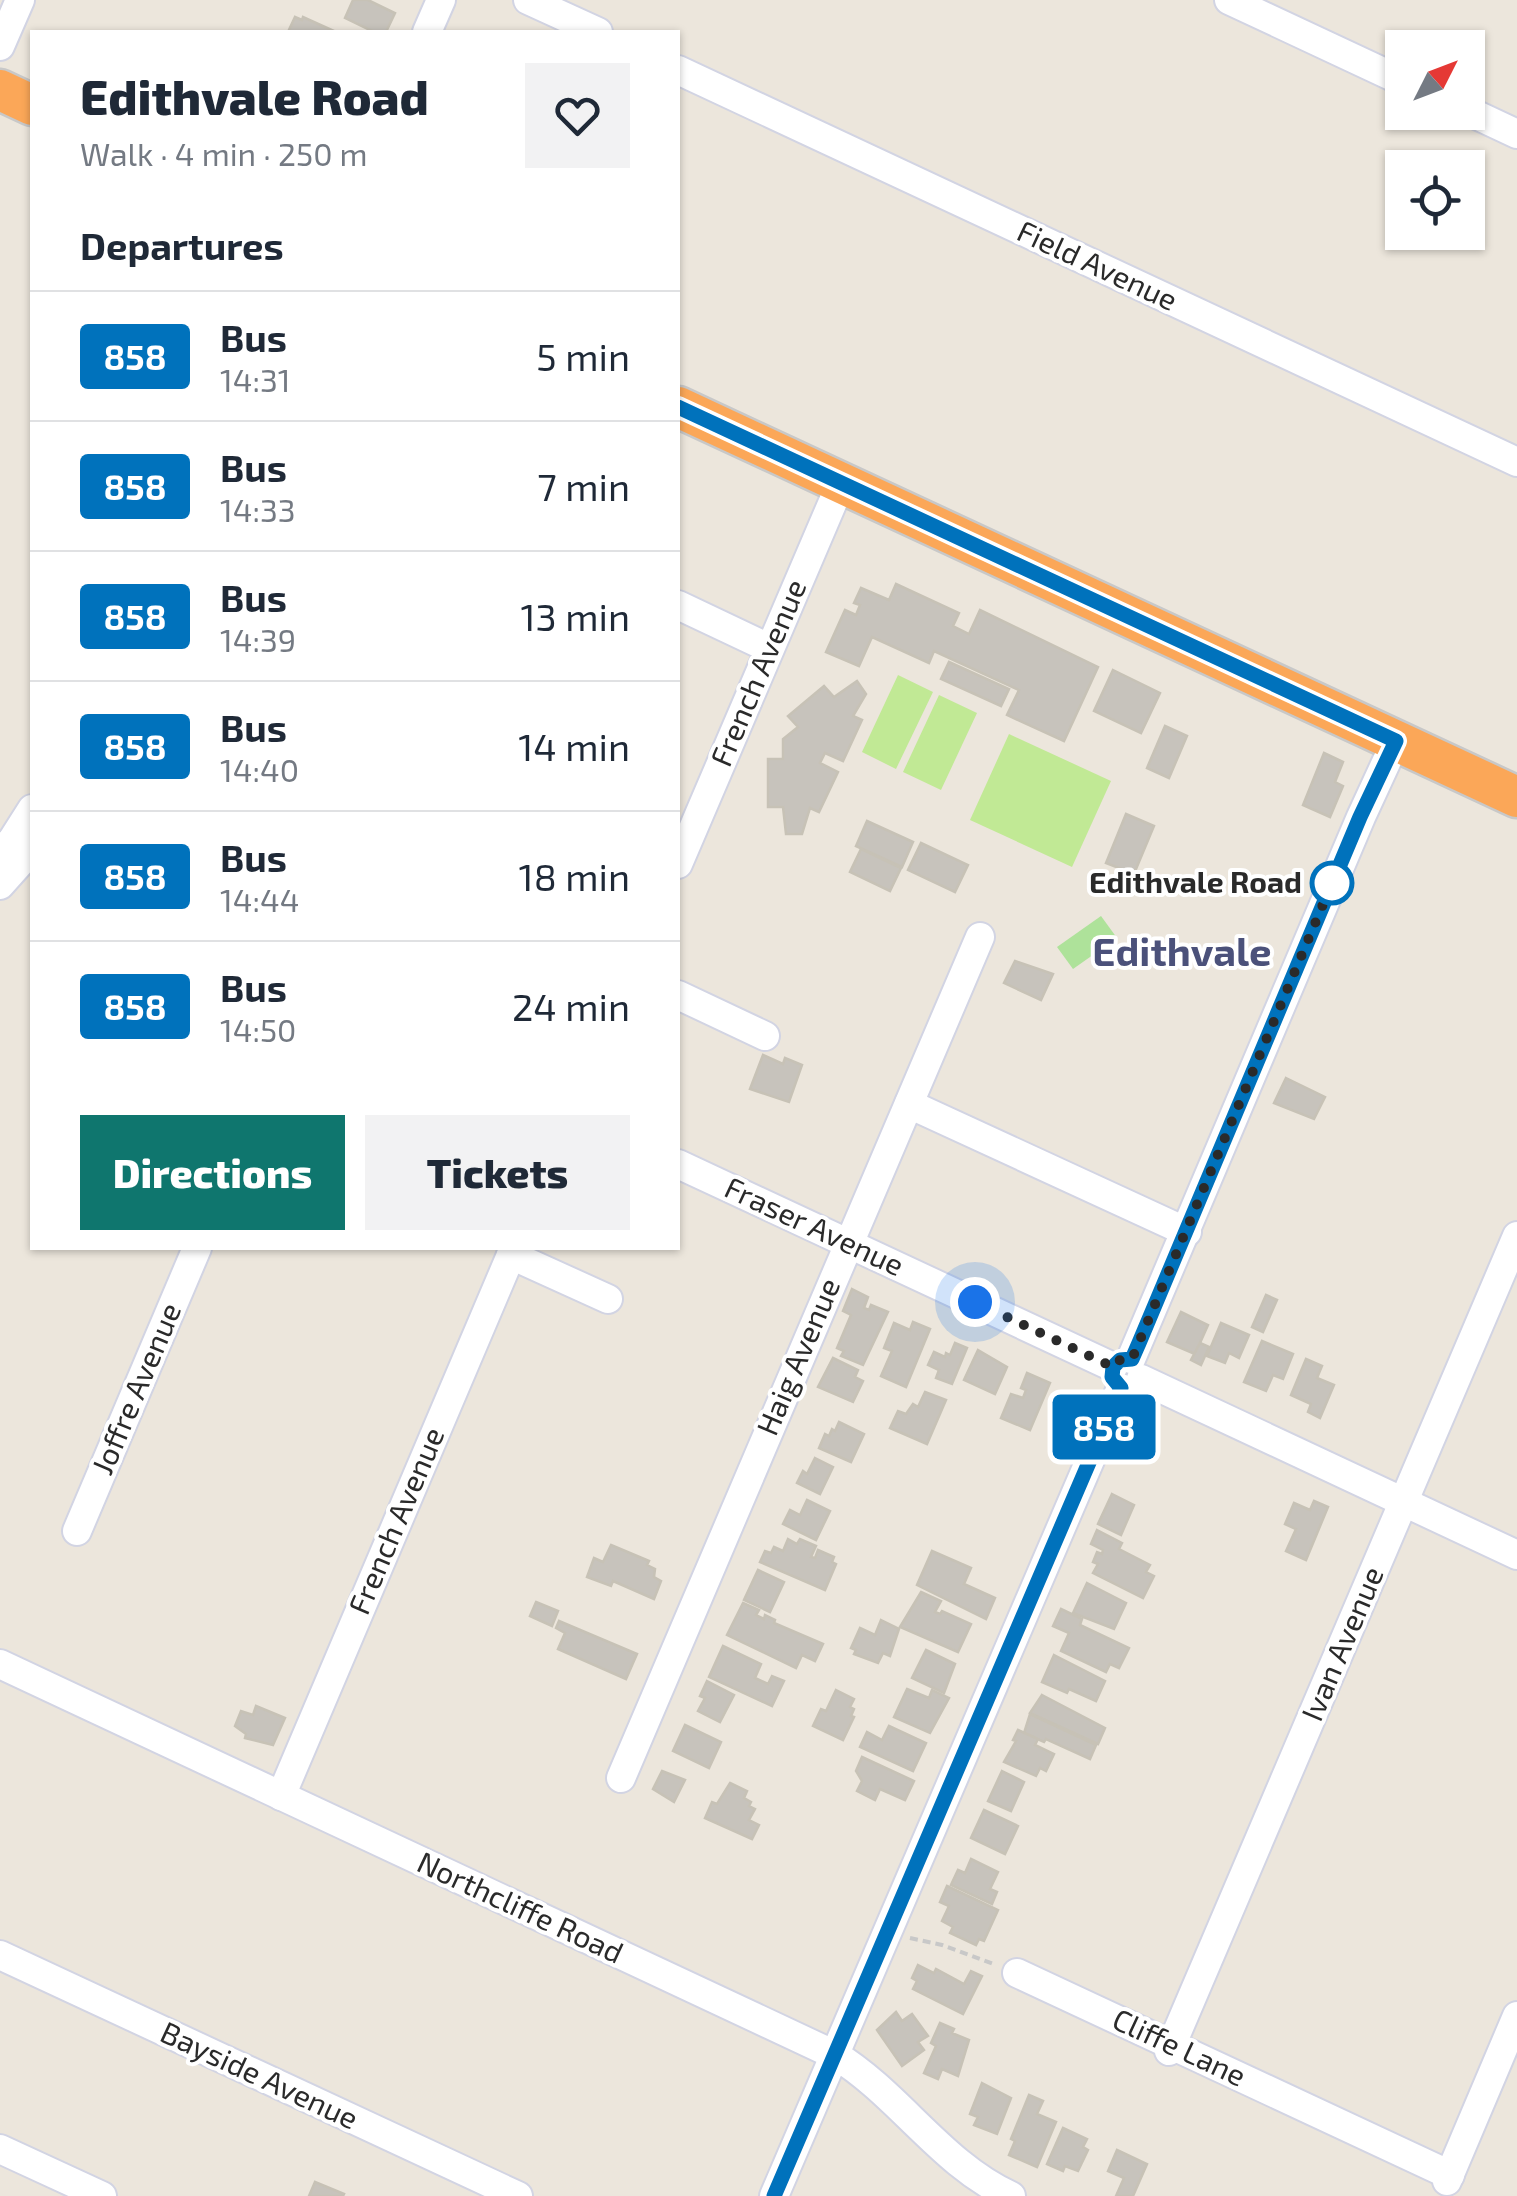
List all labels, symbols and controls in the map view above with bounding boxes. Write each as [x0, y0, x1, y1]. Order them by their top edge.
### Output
north arrow [1385, 30, 1485, 130]
map controls [1385, 30, 1485, 250]
button: heart [525, 63, 630, 168]
text: Edithvale Road [80, 67, 429, 125]
text: Walk · 4 min · 250 m [80, 134, 368, 172]
button: locate [1385, 150, 1485, 250]
street label: Field Avenue [1012, 211, 1184, 317]
text: Departures [80, 222, 284, 268]
text: Bus [220, 314, 287, 360]
text: 5 min [536, 333, 630, 379]
text: 858 [104, 335, 166, 377]
text: 14:31 [220, 360, 291, 398]
text: Bus [220, 444, 287, 490]
text: 7 min [537, 463, 630, 509]
text: 858 [104, 465, 166, 507]
text: 14:33 [220, 490, 296, 528]
street label: French Avenue [702, 573, 813, 771]
text: Bus [220, 574, 287, 620]
text: 13 min [520, 593, 630, 639]
text: 858 [104, 595, 166, 637]
text: 14:39 [220, 620, 296, 658]
text: Bus [220, 704, 287, 750]
text: 14 min [518, 723, 630, 769]
text: 858 [104, 725, 166, 767]
text: 14:40 [220, 750, 299, 788]
text: Bus [220, 834, 287, 880]
text: 18 min [519, 853, 630, 899]
text: 858 [104, 855, 166, 897]
marker: Edithvale Road [1311, 862, 1353, 904]
place label: Edithvale Road [1089, 863, 1302, 899]
text: 14:44 [220, 880, 299, 918]
district label: Edithvale [1092, 926, 1272, 974]
text: Bus [220, 964, 287, 1010]
text: 24 min [512, 983, 630, 1029]
text: 858 [104, 985, 166, 1027]
text: 14:50 [220, 1010, 296, 1048]
button: Directions [80, 1115, 345, 1230]
button: Tickets [365, 1115, 630, 1230]
street label: Fraser Avenue [720, 1168, 910, 1282]
street label: Haig Avenue [748, 1272, 846, 1440]
your location [950, 1277, 1000, 1327]
street label: Joffre Avenue [83, 1297, 187, 1479]
line badge: 858 [1046, 1394, 1162, 1460]
text: 858 [1073, 1406, 1135, 1448]
street label: French Avenue [340, 1421, 451, 1619]
street label: Ivan Avenue [1293, 1561, 1390, 1726]
street label: Northcliffe Road [412, 1843, 630, 1970]
street label: Cliffe Lane [1108, 2000, 1252, 2093]
street label: Bayside Avenue [156, 2013, 364, 2136]

